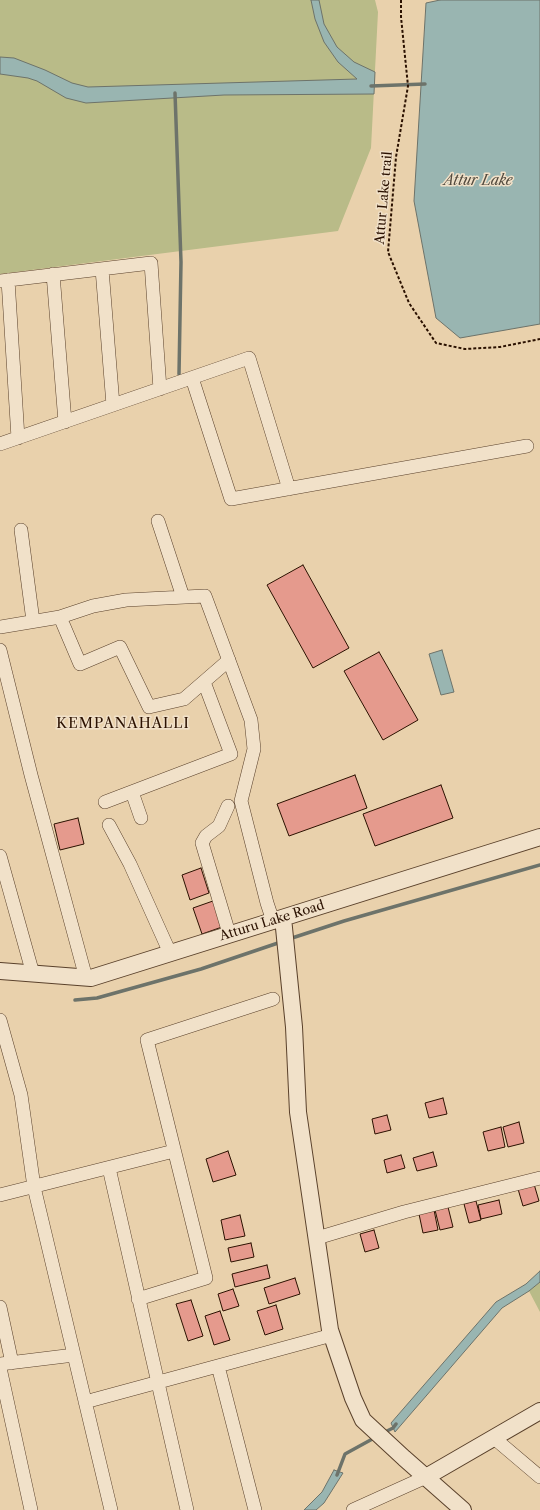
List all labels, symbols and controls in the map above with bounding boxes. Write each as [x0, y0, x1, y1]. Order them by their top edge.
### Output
street label: Attur Lake trail [372, 151, 396, 245]
water label: Attur Lake [443, 173, 513, 189]
district label: KEMPANAHALLI [56, 716, 190, 732]
street label: Atturu Lake Road [218, 898, 326, 944]

